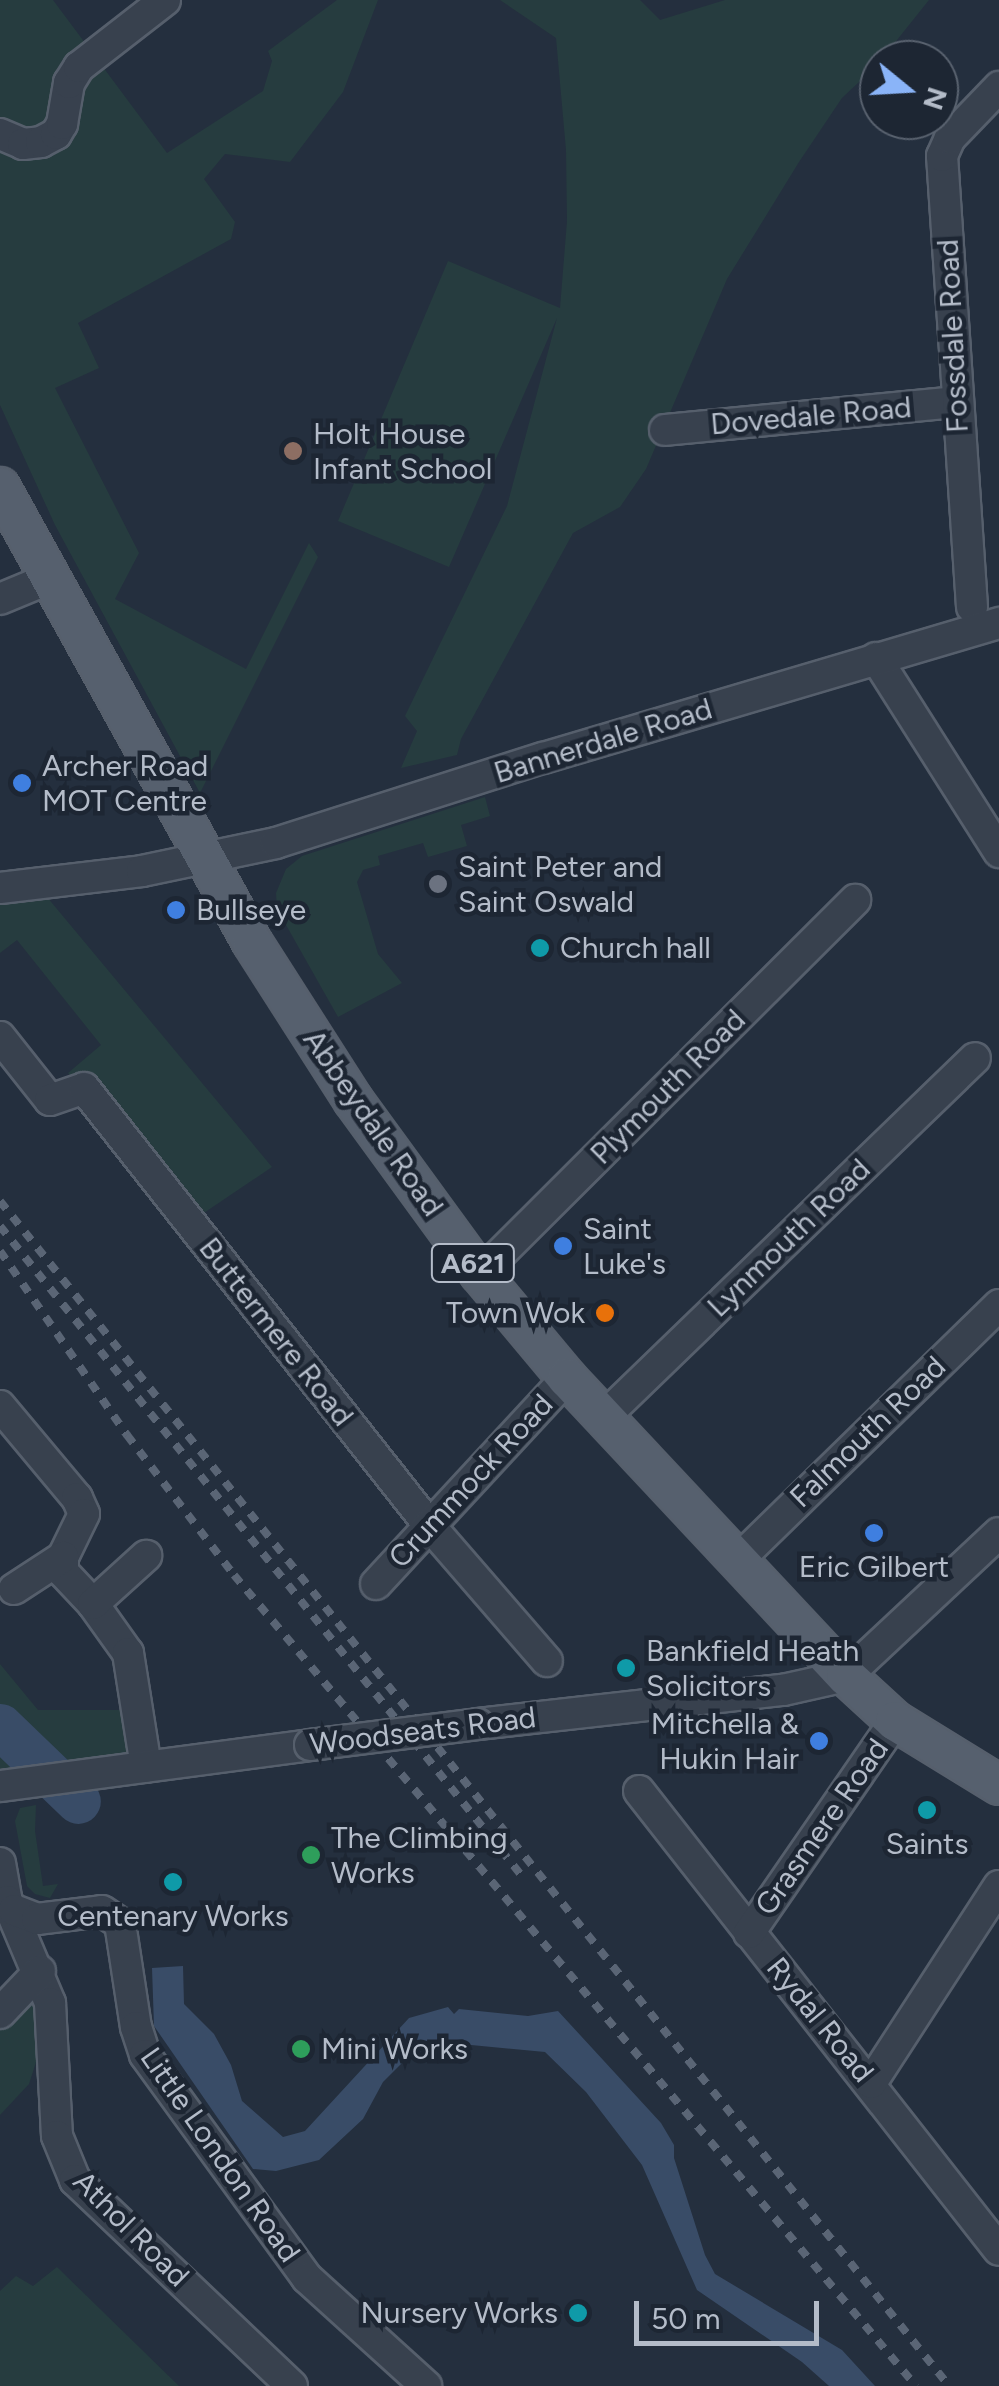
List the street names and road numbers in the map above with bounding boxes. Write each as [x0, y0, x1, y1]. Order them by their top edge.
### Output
street label: Fossdale Road [930, 238, 976, 434]
street label: Dovedale Road [709, 389, 913, 443]
street label: Bannerdale Road [490, 691, 716, 791]
street label: Plymouth Road [583, 1002, 753, 1172]
street label: Abbeydale Road [295, 1023, 451, 1223]
street label: Lynmouth Road [700, 1151, 878, 1325]
street label: Buttermere Road [191, 1231, 361, 1433]
road number: A621 [430, 1240, 516, 1286]
street label: Falmouth Road [783, 1349, 953, 1515]
street label: Crummock Road [381, 1387, 561, 1575]
street label: Woodseats Road [308, 1699, 538, 1763]
street label: Grasmere Road [748, 1732, 896, 1922]
street label: Rydal Road [759, 1950, 881, 2090]
street label: Little London Road [133, 2041, 307, 2269]
street label: Athol Road [66, 2164, 196, 2294]

